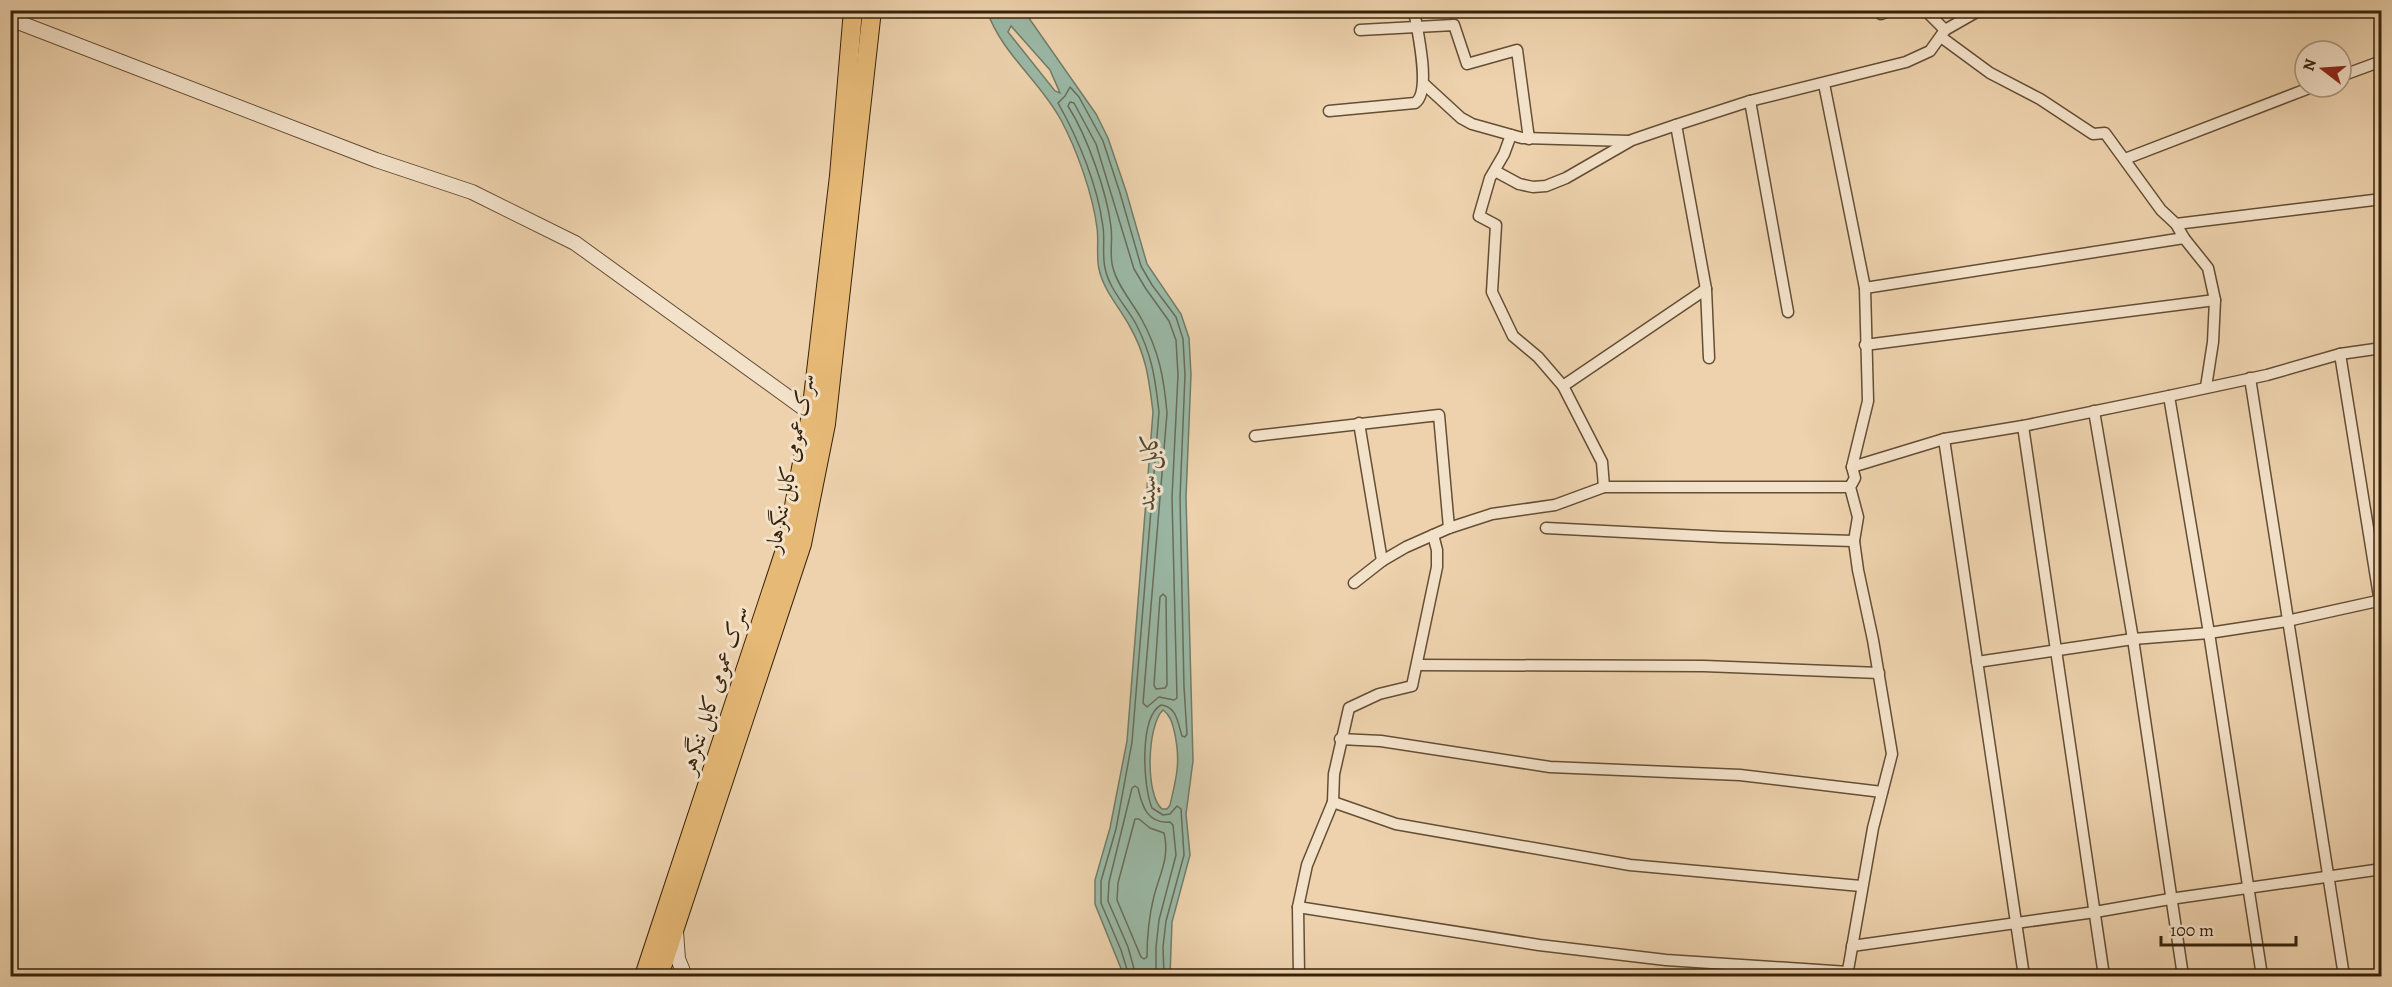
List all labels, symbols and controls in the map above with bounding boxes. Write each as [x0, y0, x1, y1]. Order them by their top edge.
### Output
north arrow [2293, 39, 2353, 99]
text: N [2297, 56, 2322, 74]
street label: سرک عمومی کابل ننگرهار [758, 371, 822, 557]
water label: کابل سيند [1130, 431, 1167, 511]
street label: سرک عمومی کابل ننگرهر [672, 602, 755, 780]
scale bar [2161, 909, 2296, 947]
text: 100 m [2170, 918, 2214, 942]

